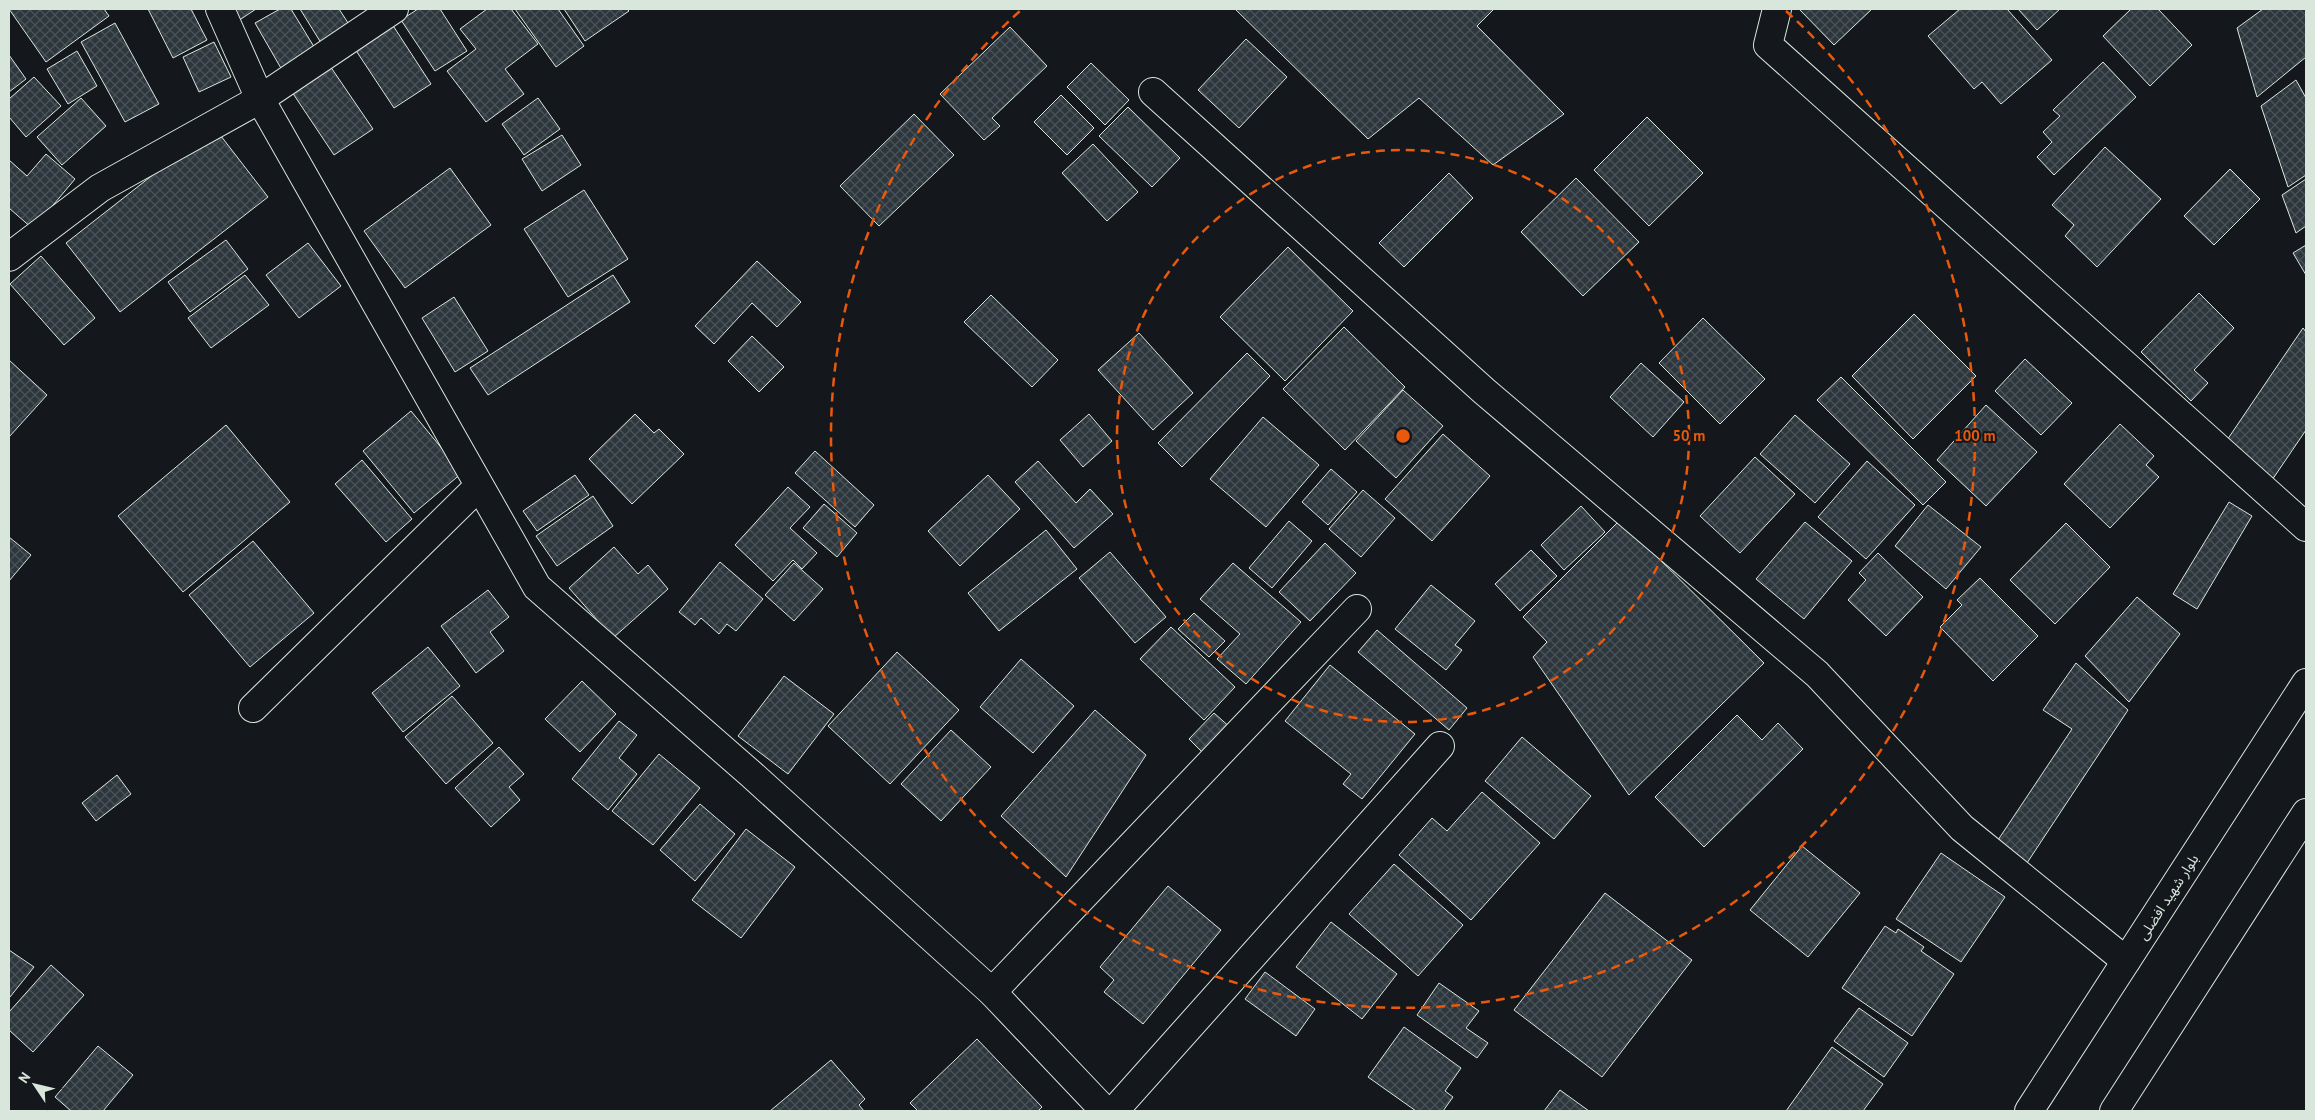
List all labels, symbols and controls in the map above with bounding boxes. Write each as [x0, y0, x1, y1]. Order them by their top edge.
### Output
text: 50 m [1673, 426, 1705, 445]
text: 100 m [1954, 426, 1996, 445]
centre of rings [1394, 427, 1412, 445]
street label: بلوار شهید افضلی [2134, 851, 2203, 943]
north arrow [10, 1060, 60, 1110]
text: N [14, 1069, 34, 1086]

